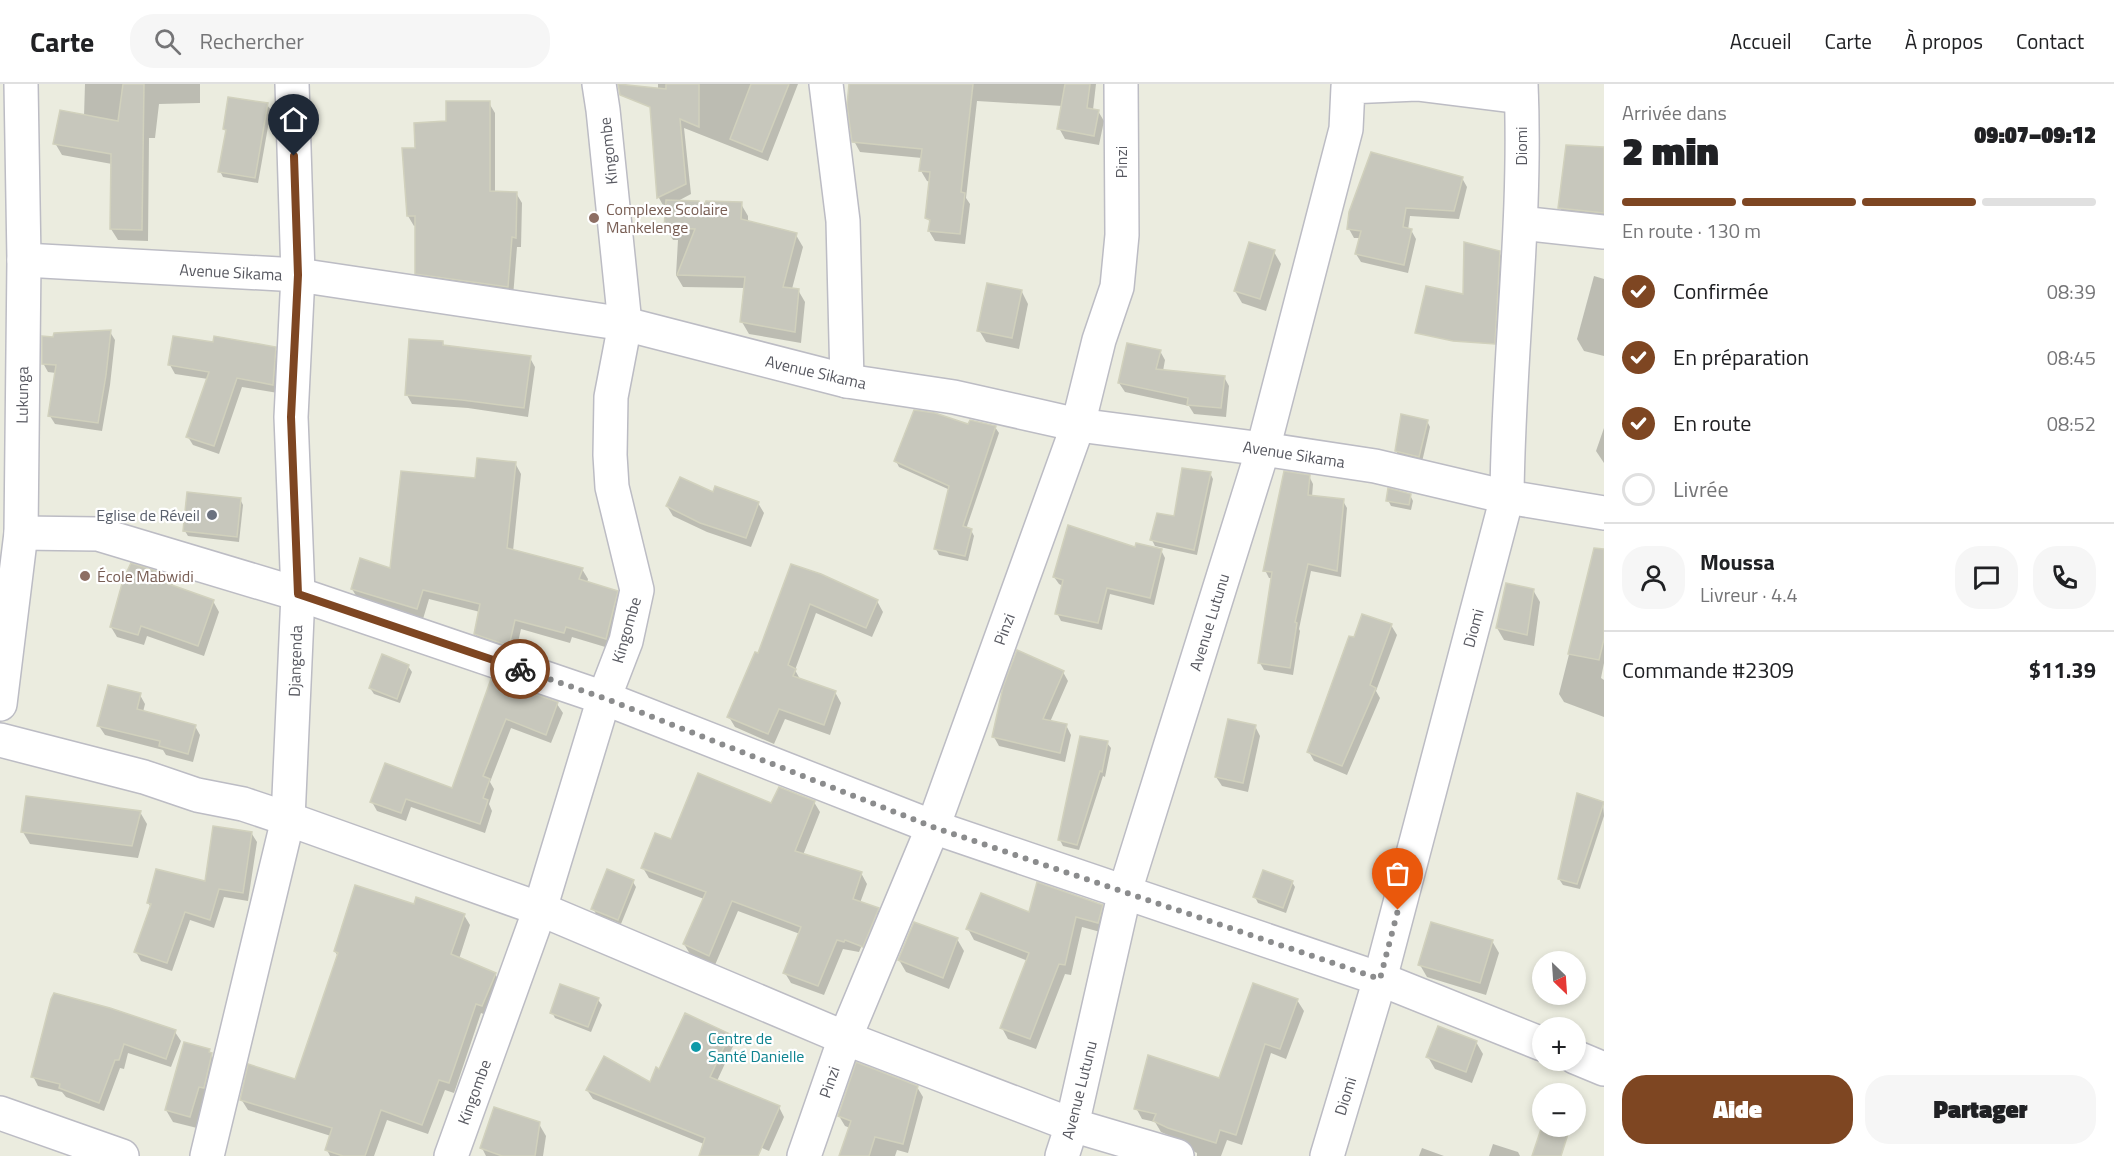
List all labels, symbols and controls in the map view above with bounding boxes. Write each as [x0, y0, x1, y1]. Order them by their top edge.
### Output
search box [130, 14, 550, 68]
text: Carte [30, 20, 94, 63]
text: Rechercher [199, 24, 304, 58]
icon: search [151, 25, 184, 58]
text: Accueil [1730, 25, 1792, 57]
text: Carte [1825, 25, 1872, 57]
text: À propos [1905, 25, 1983, 57]
text: Contact [2016, 25, 2084, 57]
pin [268, 94, 319, 156]
text: Arrivée dans [1622, 97, 1727, 128]
icon: home [277, 103, 310, 136]
street label: Kingombe [593, 116, 623, 186]
text: 09:07–09:12 [1974, 118, 2096, 152]
text: 2 min [1622, 121, 1719, 180]
street label: Diomi [1509, 126, 1533, 166]
street label: Pinzi [1109, 146, 1133, 178]
place label: Complexe Scolaire Mankelenge [606, 197, 728, 239]
marker: Complexe Scolaire Mankelenge [587, 211, 601, 225]
text: En route · 130 m [1622, 215, 1761, 246]
street label: Avenue Sikama [179, 257, 283, 287]
text: Confirmée [1673, 274, 1769, 308]
icon: check [1622, 275, 1655, 308]
text: 08:39 [2047, 276, 2096, 307]
text: En préparation [1673, 340, 1809, 374]
icon: check [1622, 341, 1655, 374]
text: 08:45 [2047, 342, 2096, 373]
street label: Avenue Sikama [763, 349, 869, 395]
street label: Lukunga [10, 366, 34, 424]
text: En route [1673, 406, 1751, 440]
icon: check [1622, 407, 1655, 440]
text: 08:52 [2047, 408, 2096, 439]
street label: Avenue Sikama [1241, 434, 1347, 474]
text: Livrée [1673, 472, 1729, 506]
place label: Eglise de Réveil [96, 503, 200, 527]
marker: Eglise de Réveil [205, 508, 219, 522]
text: Moussa [1700, 545, 1775, 579]
button: person [1622, 546, 1685, 609]
button: chat [1955, 546, 2018, 609]
button: phone [2033, 546, 2096, 609]
place label: École Mabwidi [97, 564, 194, 588]
marker: École Mabwidi [78, 569, 92, 583]
street label: Avenue Lutunu [1183, 570, 1235, 674]
text: Livreur · 4.4 [1700, 579, 1798, 610]
street label: Kingombe [605, 594, 647, 666]
street label: Diomi [1456, 606, 1490, 650]
street label: Pinzi [987, 610, 1021, 648]
street label: Djangenda [282, 625, 308, 697]
courier [490, 639, 550, 699]
icon: bike [504, 653, 537, 686]
text: Commande #2309 [1622, 653, 1794, 687]
text: $11.39 [2029, 653, 2096, 687]
pin [1372, 848, 1423, 910]
icon: bag [1381, 857, 1414, 890]
north arrow [1532, 951, 1586, 1005]
map controls [1532, 951, 1586, 1137]
button: + [1532, 1017, 1586, 1071]
place label: Centre de Santé Danielle [708, 1026, 804, 1068]
street label: Avenue Lutunu [1055, 1038, 1103, 1142]
marker: Centre de Santé Danielle [689, 1040, 703, 1054]
street label: Kingombe [451, 1056, 497, 1128]
street label: Pinzi [812, 1063, 846, 1101]
street label: Diomi [1328, 1074, 1362, 1118]
button: Aide [1622, 1075, 1853, 1144]
button: Partager [1865, 1075, 2096, 1144]
button: − [1532, 1083, 1586, 1137]

